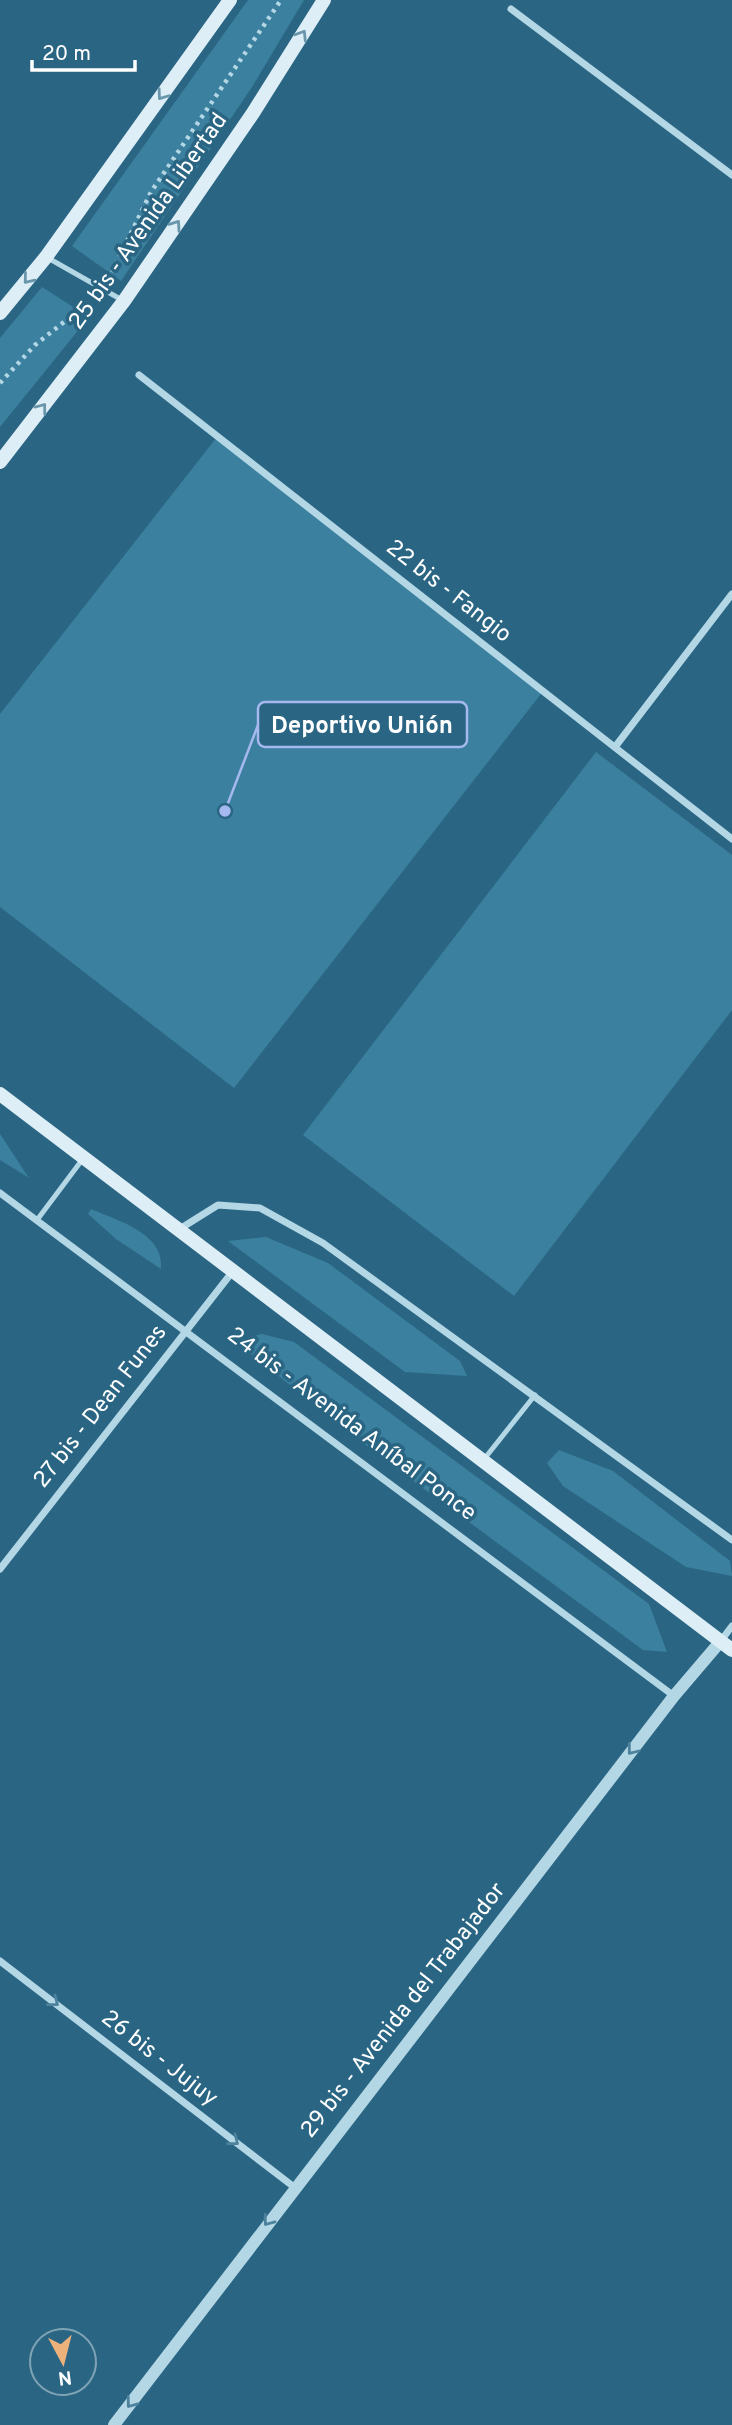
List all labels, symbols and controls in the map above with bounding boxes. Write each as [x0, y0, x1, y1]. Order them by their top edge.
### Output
scale bar [32, 28, 135, 72]
one-way arrow [294, 30, 307, 43]
text: 20 m [42, 41, 91, 68]
one-way arrow [158, 87, 170, 100]
street label: 25 bis - Avenida Libertad [63, 108, 235, 336]
one-way arrow [168, 220, 180, 233]
one-way arrow [23, 271, 36, 283]
one-way arrow [33, 403, 46, 416]
street label: 22 bis - Fangio [379, 534, 517, 650]
callout: Deportivo Unión [258, 702, 467, 747]
text: Deportivo Unión [271, 712, 453, 742]
street label: 27 bis - Dean Funes [28, 1319, 174, 1495]
street label: 24 bis - Avenida Aníbal Ponce [220, 1322, 482, 1528]
one-way arrow [627, 1742, 640, 1755]
street label: 29 bis - Avenida del Trabajador [295, 1877, 513, 2145]
one-way arrow [46, 1994, 59, 2007]
street label: 26 bis - Jujuy [95, 2004, 223, 2114]
one-way arrow [227, 2133, 239, 2146]
one-way arrow [264, 2213, 277, 2226]
north arrow [28, 2327, 98, 2397]
text: N [57, 2364, 73, 2390]
one-way arrow [127, 2395, 140, 2407]

